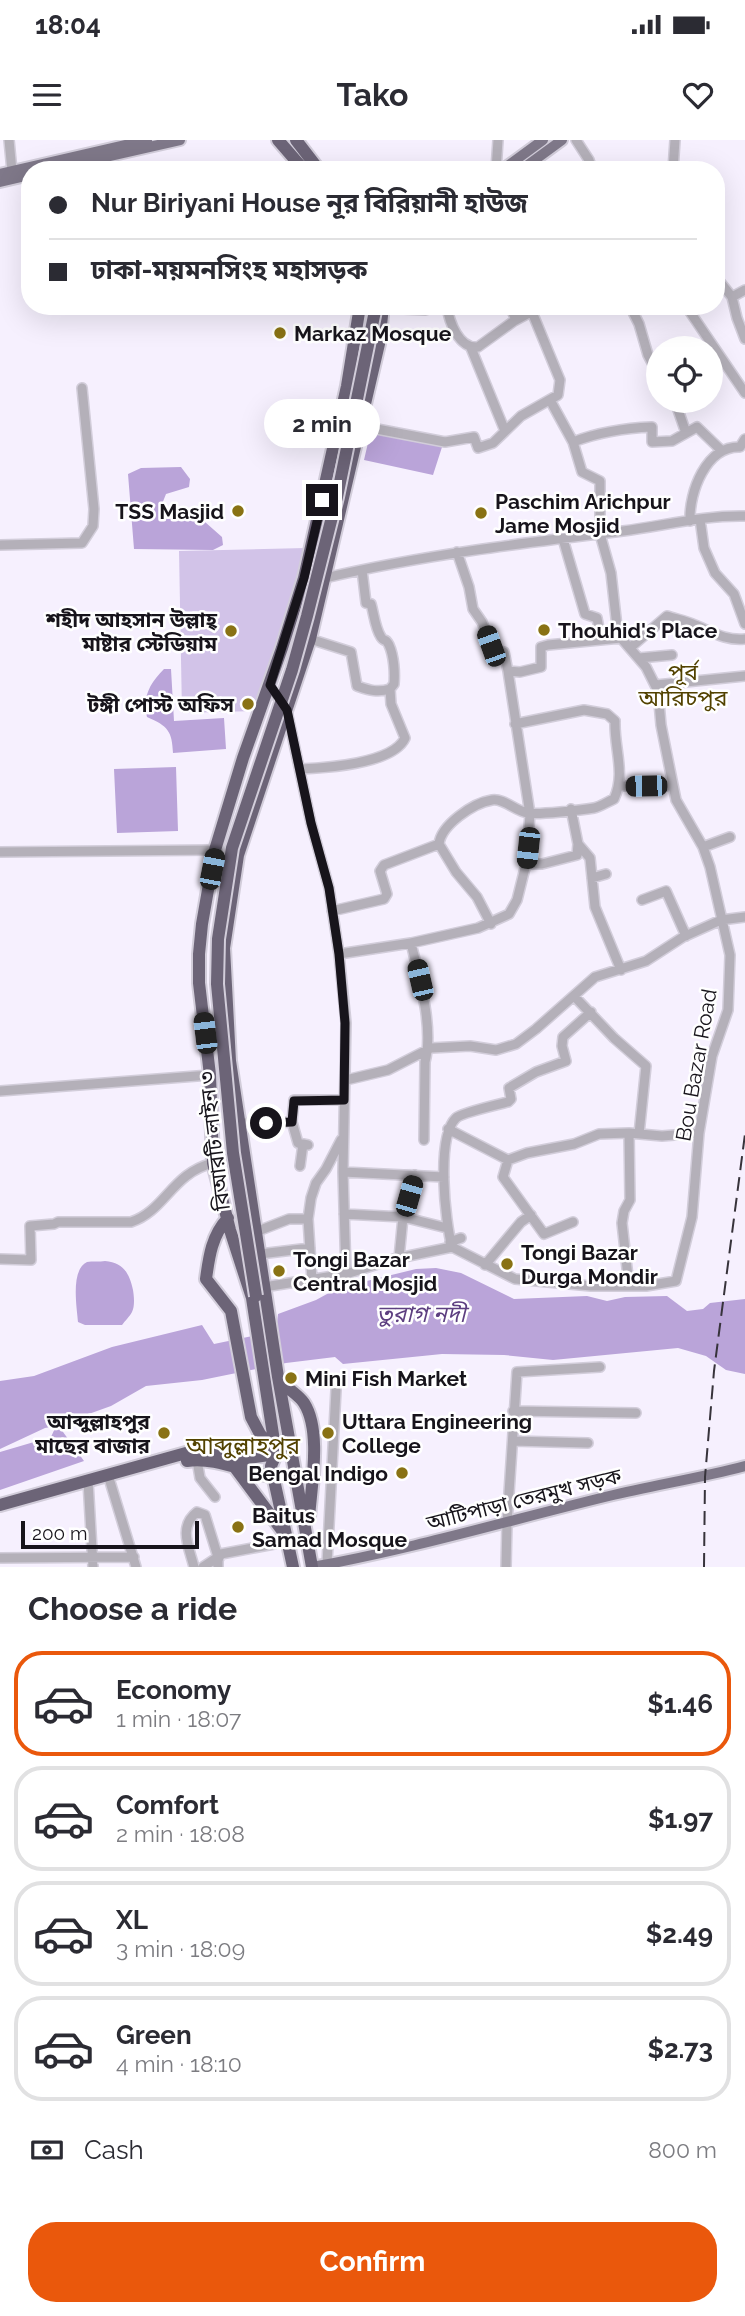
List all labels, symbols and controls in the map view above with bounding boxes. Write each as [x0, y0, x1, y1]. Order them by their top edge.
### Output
text: 18:04 [35, 10, 101, 40]
icon: menu [28, 76, 66, 114]
text: Tako [337, 76, 408, 113]
icon: heart [679, 76, 717, 114]
text: Nur Biriyani House নূর বিরিয়ানী হাউজ [91, 188, 528, 218]
text: ঢাকা-ময়মনসিংহ মহাসড়ক [91, 255, 367, 285]
place label: Markaz Mosque [294, 321, 452, 346]
marker: Markaz Mosque [272, 325, 288, 341]
map controls [646, 336, 723, 413]
button: locate [646, 336, 723, 413]
callout: 2 min [264, 398, 380, 448]
text: 2 min [292, 410, 352, 437]
route end [306, 484, 338, 516]
place label: Paschim Arichpur Jame Mosjid [495, 489, 671, 538]
place label: TSS Masjid [115, 499, 224, 524]
marker: TSS Masjid [230, 503, 246, 519]
marker: Paschim Arichpur Jame Mosjid [473, 505, 489, 521]
place label: শহীদ আহসান উল্লাহ্‌ মাষ্টার স্টেডিয়াম [45, 607, 218, 656]
place label: Thouhid's Place [558, 618, 718, 643]
marker: Thouhid's Place [536, 622, 552, 638]
marker: শহীদ আহসান উল্লাহ্‌ মাষ্টার স্টেডিয়াম [223, 623, 239, 639]
car [474, 623, 509, 669]
district label: পূর্ব আরিচপুর [637, 658, 728, 712]
place label: টঙ্গী পোস্ট অফিস [86, 692, 234, 717]
marker: টঙ্গী পোস্ট অফিস [240, 696, 256, 712]
car [625, 775, 668, 797]
car [516, 826, 541, 870]
car [198, 846, 227, 892]
car [406, 957, 435, 1003]
street label: Bou Bazar Road [670, 987, 722, 1143]
car [193, 1011, 218, 1055]
street label: বিআরটি লাইন ৩ [193, 1070, 235, 1213]
route start [250, 1107, 282, 1139]
car [394, 1173, 425, 1219]
place label: Tongi Bazar Durga Mondir [521, 1240, 658, 1289]
place label: Tongi Bazar Central Mosjid [293, 1247, 437, 1296]
marker: Tongi Bazar Durga Mondir [499, 1256, 515, 1272]
marker: Tongi Bazar Central Mosjid [271, 1263, 287, 1279]
water label: তুরাগ নদী [376, 1300, 470, 1327]
place label: Mini Fish Market [305, 1366, 467, 1391]
marker: Mini Fish Market [283, 1370, 299, 1386]
place label: আব্দুল্লাহপুর মাছের বাজার [34, 1409, 150, 1458]
place label: Uttara Engineering College [342, 1409, 532, 1458]
marker: আব্দুল্লাহপুর মাছের বাজার [156, 1425, 172, 1441]
marker: Uttara Engineering College [320, 1425, 336, 1441]
district label: আব্দুল্লাহপুর [185, 1431, 301, 1460]
place label: Bengal Indigo [248, 1461, 388, 1486]
street label: আটিপাড়া তেরমুখ সড়ক [423, 1462, 625, 1536]
marker: Bengal Indigo [394, 1465, 410, 1481]
place label: Baitus Samad Mosque [252, 1503, 407, 1552]
scale bar [21, 1518, 200, 1550]
marker: Baitus Samad Mosque [230, 1519, 246, 1535]
text: 200 m [32, 1522, 87, 1544]
text: Choose a ride [28, 1590, 237, 1627]
icon: car [32, 1672, 95, 1735]
text: Economy [116, 1675, 231, 1705]
text: $1.46 [647, 1689, 713, 1719]
text: 1 min · 18:07 [116, 1705, 241, 1732]
icon: car [32, 1787, 95, 1850]
text: Comfort [116, 1790, 219, 1820]
text: $1.97 [648, 1804, 713, 1834]
text: 2 min · 18:08 [116, 1820, 245, 1847]
icon: car [32, 1902, 95, 1965]
text: XL [116, 1905, 148, 1935]
text: $2.49 [646, 1919, 713, 1949]
text: 3 min · 18:09 [116, 1935, 245, 1962]
icon: car [32, 2017, 95, 2080]
text: Green [116, 2020, 192, 2050]
text: $2.73 [647, 2034, 713, 2064]
text: 4 min · 18:10 [116, 2050, 242, 2077]
icon: cash [28, 2131, 66, 2169]
text: Cash [84, 2135, 144, 2165]
text: 800 m [648, 2136, 717, 2163]
button: Confirm [28, 2222, 717, 2302]

